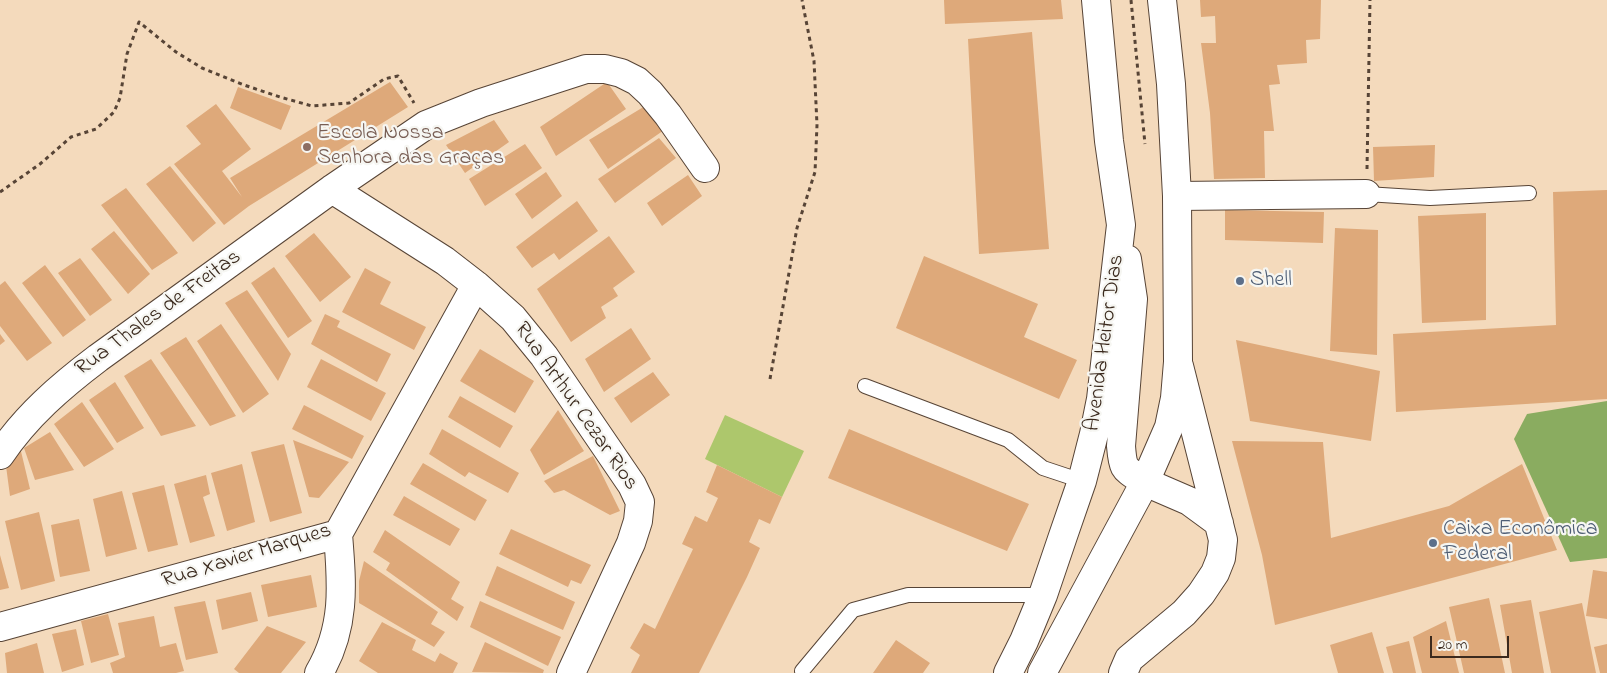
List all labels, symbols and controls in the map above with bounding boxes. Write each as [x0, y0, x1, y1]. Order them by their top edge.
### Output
place label: Escola Nossa Senhora das Graças [317, 121, 504, 172]
marker: Escola Nossa Senhora das Graças [301, 141, 313, 153]
street label: Rua Thales de Freitas [71, 245, 247, 383]
street label: Avenida Heitor Dias [1081, 253, 1131, 433]
place label: Shell [1250, 268, 1292, 294]
marker: Shell [1234, 275, 1246, 287]
street label: Rua Arthur Cezar Rios [507, 318, 643, 496]
place label: Caixa Econômica Federal [1443, 517, 1598, 568]
street label: Rua Xavier Marques [159, 519, 335, 595]
marker: Caixa Econômica Federal [1427, 537, 1439, 549]
scale bar [1432, 626, 1511, 658]
text: 20 m [1438, 634, 1467, 656]

